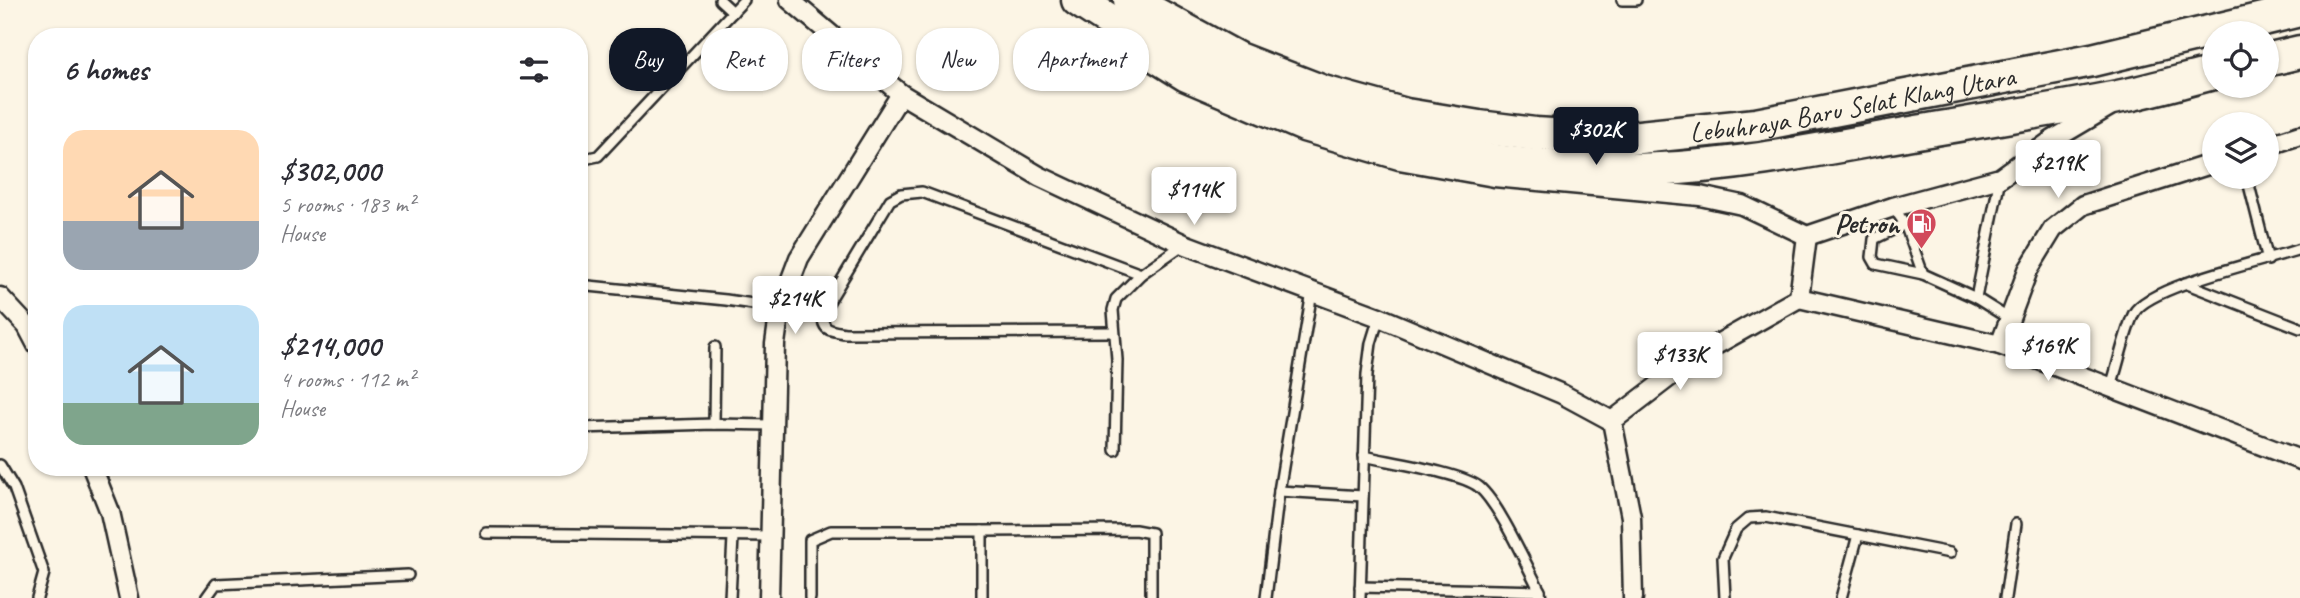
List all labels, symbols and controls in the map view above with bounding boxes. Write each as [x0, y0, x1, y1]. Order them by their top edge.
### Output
map controls [2202, 21, 2279, 189]
button: locate [2202, 21, 2279, 98]
chip: Buy [609, 28, 687, 91]
chip: Rent [701, 28, 788, 91]
chip: Filters [802, 28, 902, 91]
chip: New [916, 28, 999, 91]
chip: Apartment [1013, 28, 1149, 91]
text: 6 homes [63, 51, 148, 89]
icon: filters [515, 51, 553, 89]
street label: Lebuhraya Baru Selat Klang Utara [1688, 57, 2020, 149]
pin: $302K [1547, 108, 1645, 167]
button: layers [2202, 112, 2279, 189]
text: $302K [1569, 115, 1623, 144]
pin: $219K [2009, 140, 2107, 200]
text: $219K [2032, 148, 2084, 177]
text: $302,000 [280, 152, 380, 190]
icon: home [119, 158, 203, 242]
pin: $114K [1145, 168, 1243, 227]
text: $114K [1167, 175, 1221, 204]
text: 5 rooms · 183 m² [280, 190, 415, 219]
place label: Petron [1835, 206, 1901, 241]
fuel station icon: Petron [1905, 206, 1939, 250]
text: House [280, 219, 325, 248]
pin: $214K [746, 276, 844, 336]
text: $214K [768, 284, 822, 313]
pin: $169K [1999, 324, 2097, 383]
text: $214,000 [280, 327, 380, 365]
text: $169K [2021, 331, 2075, 360]
pin: $133K [1631, 332, 1729, 392]
icon: home [119, 333, 203, 417]
text: $133K [1653, 340, 1707, 369]
text: 4 rooms · 112 m² [280, 365, 415, 394]
text: House [280, 394, 325, 423]

